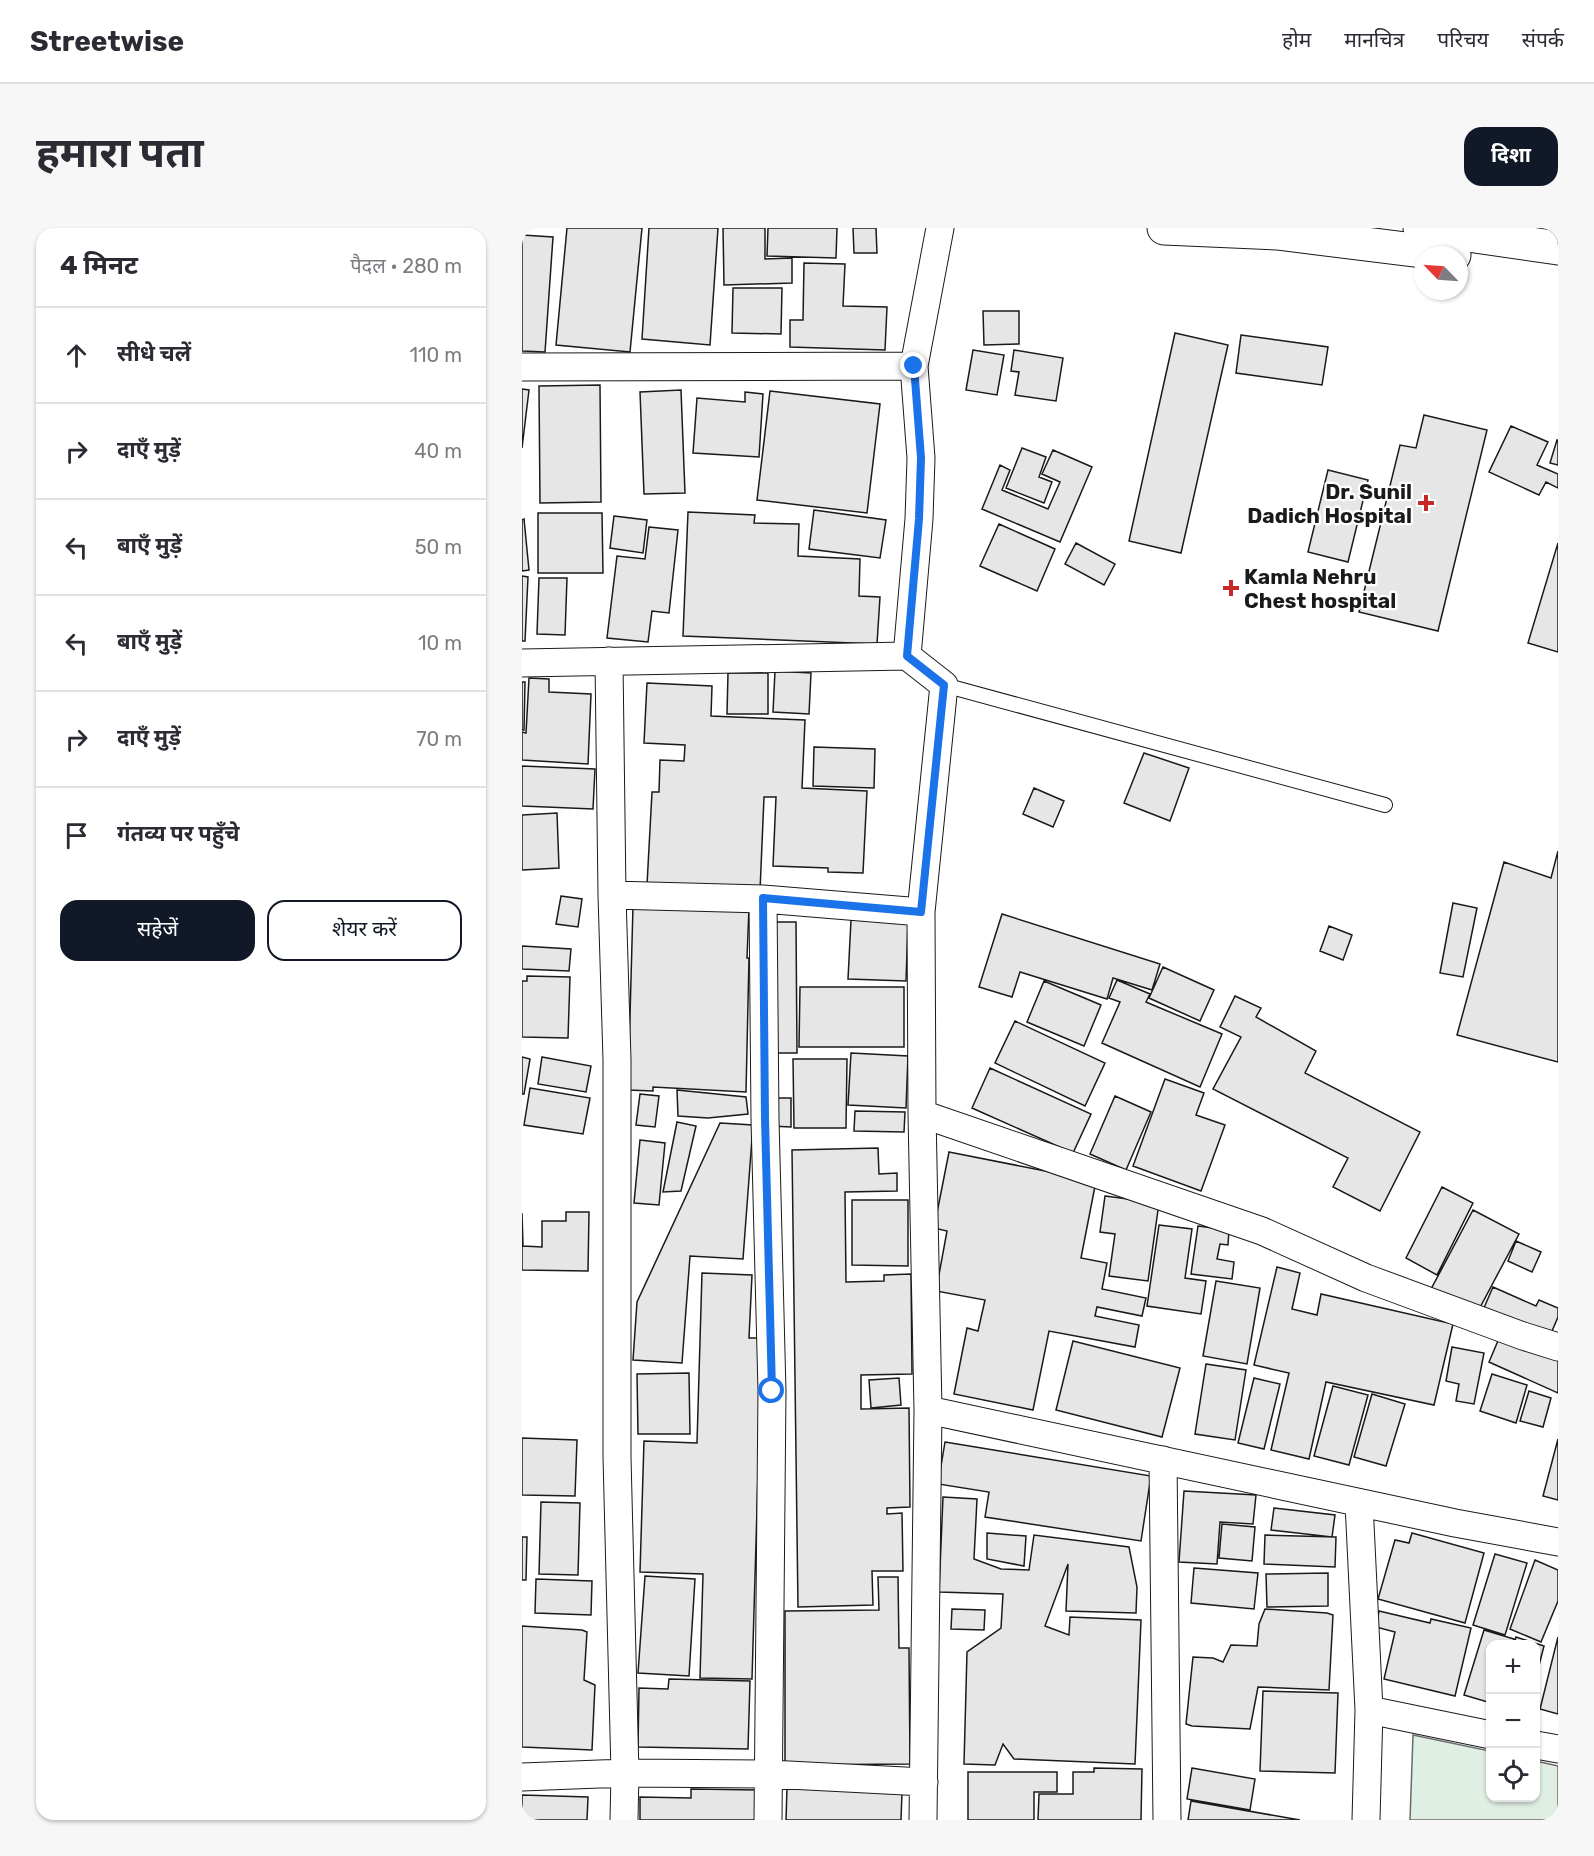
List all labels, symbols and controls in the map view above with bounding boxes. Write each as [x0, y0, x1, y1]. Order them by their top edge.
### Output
text: Streetwise [30, 25, 184, 58]
text: होम [1282, 27, 1311, 52]
text: मानचित्र [1344, 27, 1404, 52]
text: परिचय [1437, 27, 1489, 52]
text: संपर्क [1522, 27, 1564, 52]
button: दिशा [1464, 127, 1558, 186]
text: हमारा पता [36, 128, 204, 178]
north arrow [1414, 246, 1468, 300]
text: 4 मिनट [60, 250, 138, 281]
text: पैदल · 280 m [350, 254, 462, 278]
icon: ahead [60, 339, 93, 372]
text: सीधे चलें [117, 340, 191, 367]
text: 110 m [410, 343, 462, 367]
route end [900, 352, 926, 378]
icon: right [60, 435, 93, 468]
text: दाएँ मुड़ें [117, 436, 181, 463]
text: 40 m [414, 439, 462, 463]
place label: Dr. Sunil Dadich Hospital [1247, 479, 1412, 528]
marker: Dr. Sunil Dadich Hospital [1417, 494, 1435, 512]
icon: left [60, 531, 93, 564]
text: बाएँ मुड़ें [117, 532, 182, 559]
text: 50 m [415, 535, 462, 559]
place label: Kamla Nehru Chest hospital [1244, 564, 1396, 613]
marker: Kamla Nehru Chest hospital [1222, 579, 1240, 597]
icon: left [60, 627, 93, 660]
text: बाएँ मुड़ें [117, 628, 182, 655]
text: 10 m [418, 631, 462, 655]
icon: right [60, 723, 93, 756]
text: दाएँ मुड़ें [117, 724, 181, 751]
text: 70 m [416, 727, 462, 751]
icon: arrive [60, 819, 93, 852]
text: गंतव्य पर पहुँचे [117, 820, 239, 847]
button: सहेजें [60, 900, 255, 961]
button: शेयर करें [267, 900, 462, 961]
route start [758, 1377, 784, 1403]
map controls [1486, 1640, 1540, 1802]
button: + [1486, 1640, 1540, 1694]
button: − [1486, 1694, 1540, 1748]
button: locate [1486, 1748, 1540, 1802]

